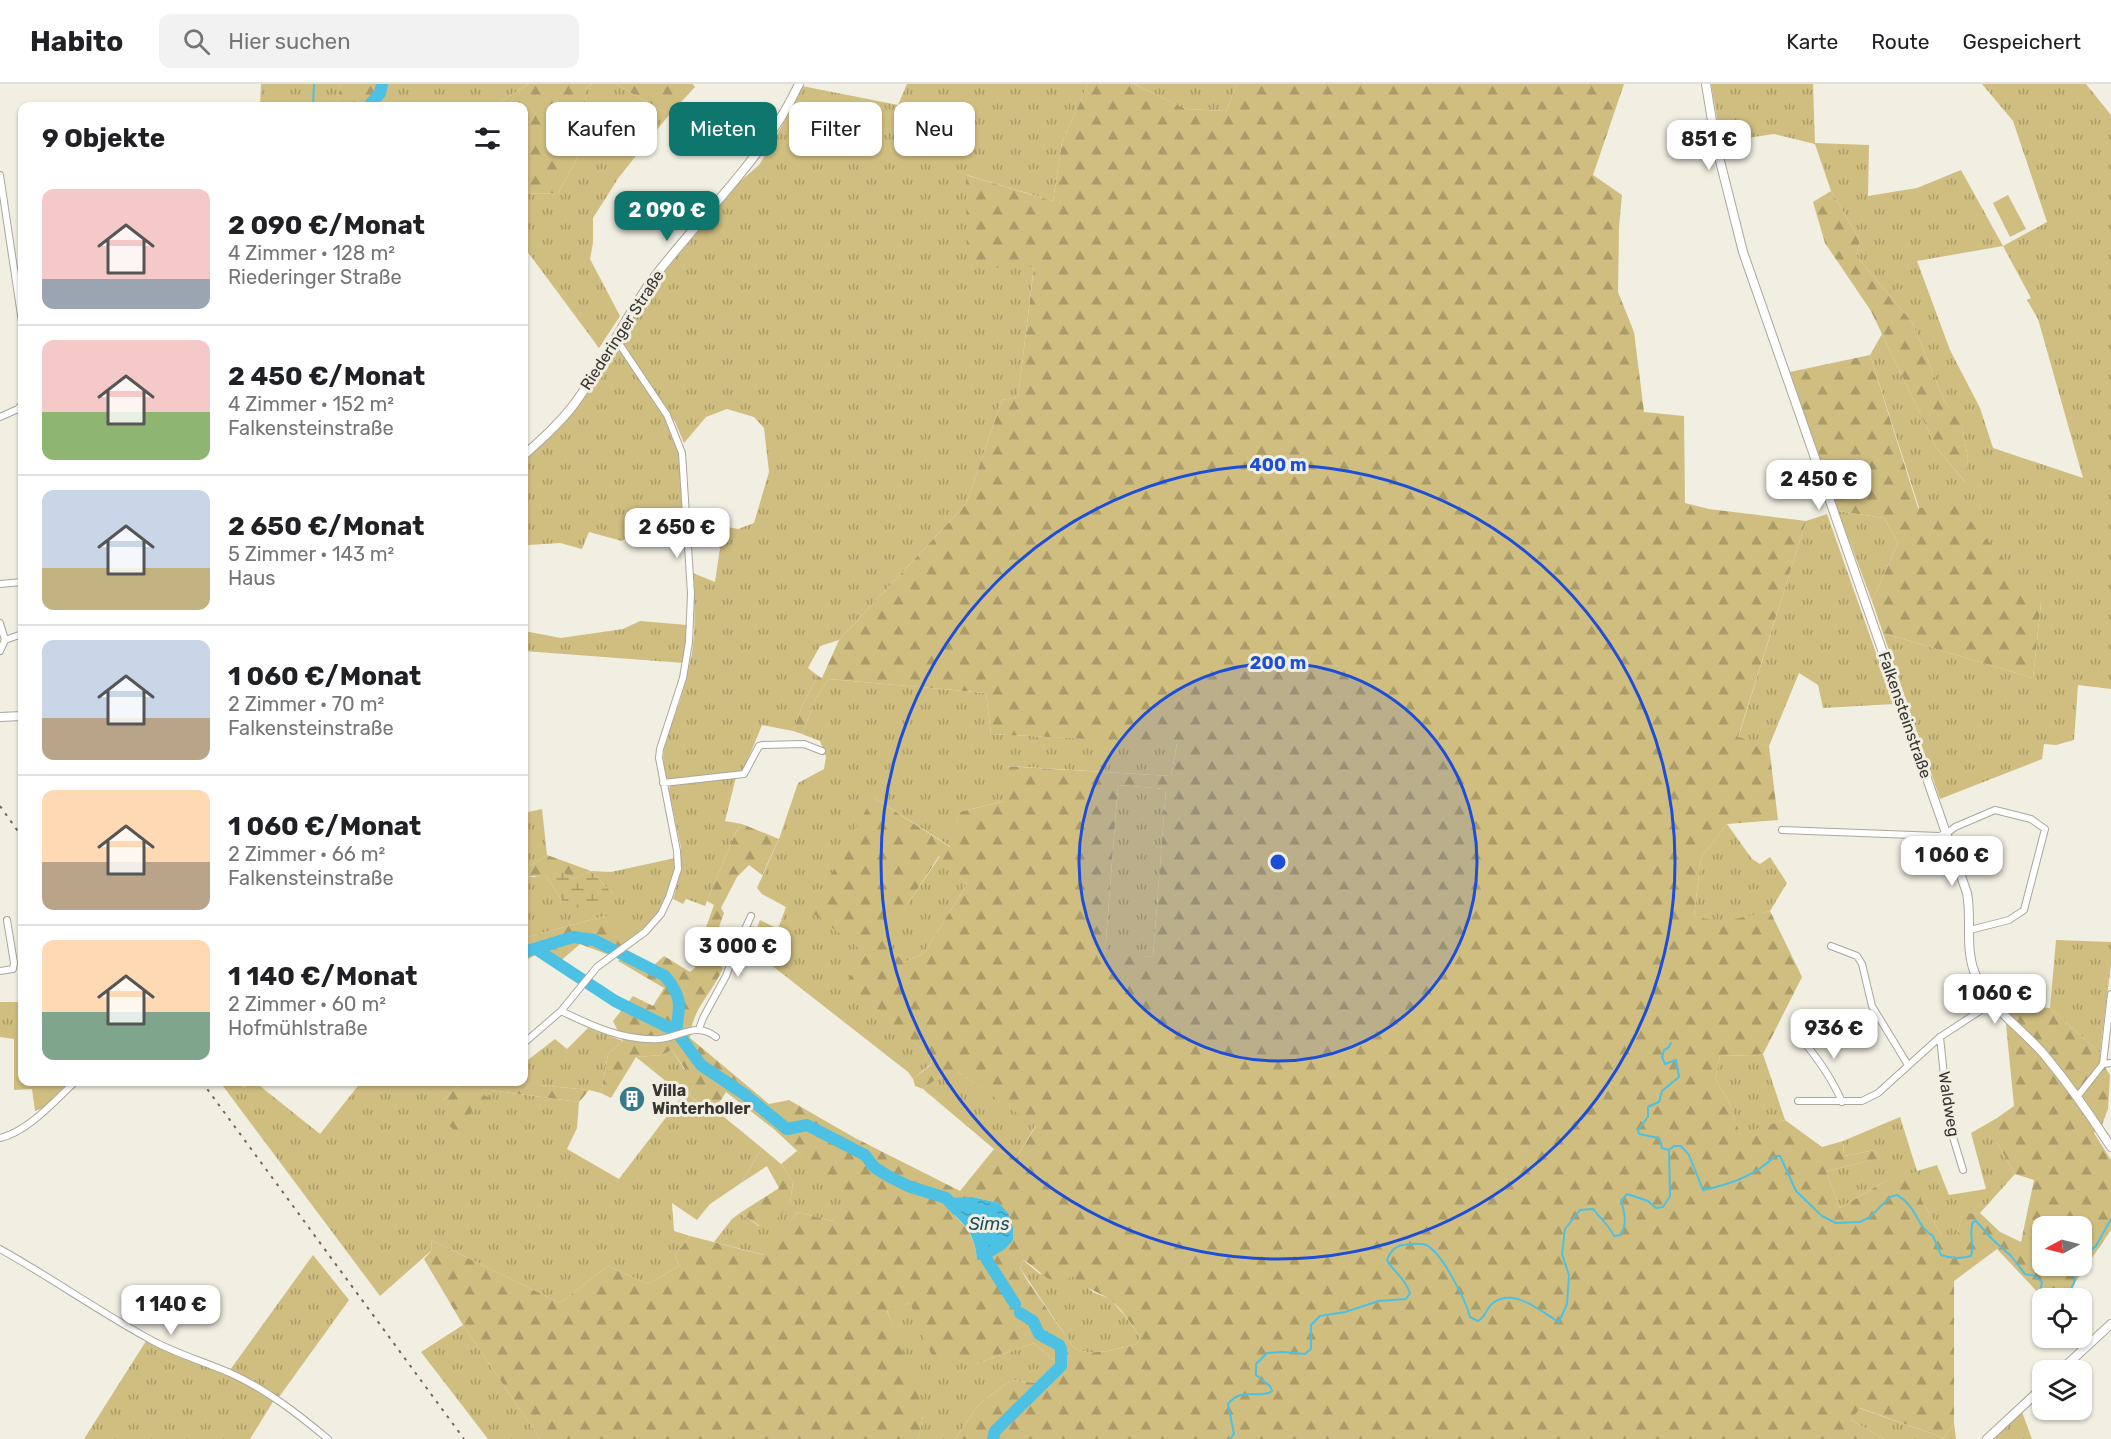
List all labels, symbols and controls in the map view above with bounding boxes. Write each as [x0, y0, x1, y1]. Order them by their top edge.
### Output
search box [159, 14, 579, 68]
text: Habito [30, 25, 123, 58]
icon: search [180, 25, 213, 58]
text: Hier suchen [228, 28, 351, 55]
text: Karte [1786, 29, 1838, 54]
text: Route [1871, 29, 1930, 54]
text: Gespeichert [1963, 29, 2081, 54]
chip: Kaufen [546, 102, 657, 156]
chip: Mieten [669, 102, 777, 156]
chip: Filter [789, 102, 882, 156]
chip: Neu [894, 102, 975, 156]
pin: 851 € [1667, 120, 1751, 171]
icon: filters [471, 122, 504, 155]
text: 9 Objekte [42, 123, 165, 154]
text: 851 € [1681, 127, 1737, 151]
pin: 2 090 € [612, 191, 722, 242]
text: 2 090 € [628, 198, 706, 222]
text: 2 090 €/Monat [228, 210, 425, 241]
icon: home [90, 213, 162, 285]
text: 4 Zimmer · 128 m² [228, 241, 395, 265]
text: Riederinger Straße [228, 265, 402, 289]
street label: Riederinger Straße [576, 267, 668, 393]
text: 2 450 €/Monat [228, 361, 425, 392]
icon: home [90, 364, 162, 436]
text: 4 Zimmer · 152 m² [228, 392, 394, 416]
text: Falkensteinstraße [228, 416, 394, 440]
text: 400 m [1249, 454, 1307, 476]
pin: 2 450 € [1764, 460, 1874, 511]
text: 2 450 € [1780, 467, 1858, 491]
pin: 2 650 € [622, 508, 732, 559]
text: 2 650 €/Monat [228, 511, 424, 542]
icon: home [90, 514, 162, 586]
text: 2 650 € [639, 515, 715, 539]
text: 5 Zimmer · 143 m² [228, 542, 394, 566]
text: Haus [228, 566, 276, 590]
street label: Falkensteinstraße [1874, 649, 1936, 781]
text: 200 m [1250, 652, 1306, 674]
text: 1 060 €/Monat [228, 661, 421, 692]
icon: home [90, 664, 162, 736]
text: 2 Zimmer · 70 m² [228, 692, 384, 716]
text: Falkensteinstraße [228, 716, 394, 740]
text: 1 060 €/Monat [228, 811, 421, 842]
icon: home [90, 814, 162, 886]
pin: 1 060 € [1897, 836, 2007, 887]
text: 2 Zimmer · 66 m² [228, 842, 385, 866]
text: 1 060 € [1915, 843, 1989, 867]
centre of rings [1268, 852, 1288, 872]
text: Falkensteinstraße [228, 866, 394, 890]
pin: 3 000 € [683, 927, 793, 978]
text: 3 000 € [699, 934, 777, 958]
text: 1 140 €/Monat [228, 961, 417, 992]
icon: home [90, 964, 162, 1036]
pin: 1 060 € [1940, 974, 2050, 1025]
text: 1 060 € [1958, 981, 2032, 1005]
text: 2 Zimmer · 60 m² [228, 992, 386, 1016]
pin: 936 € [1792, 1009, 1876, 1060]
text: Hofmühlstraße [228, 1016, 368, 1040]
text: 936 € [1805, 1016, 1863, 1040]
street label: Waldweg [1934, 1070, 1964, 1138]
place label: Villa Winterholler [652, 1081, 751, 1118]
building icon: Villa Winterholler [617, 1084, 647, 1114]
water label: Sims [969, 1213, 1009, 1235]
north arrow [2032, 1216, 2092, 1276]
map controls [2032, 1216, 2092, 1420]
pin: 1 140 € [116, 1285, 226, 1336]
button: locate [2032, 1288, 2092, 1348]
text: 1 140 € [135, 1292, 207, 1316]
button: layers [2032, 1360, 2092, 1420]

